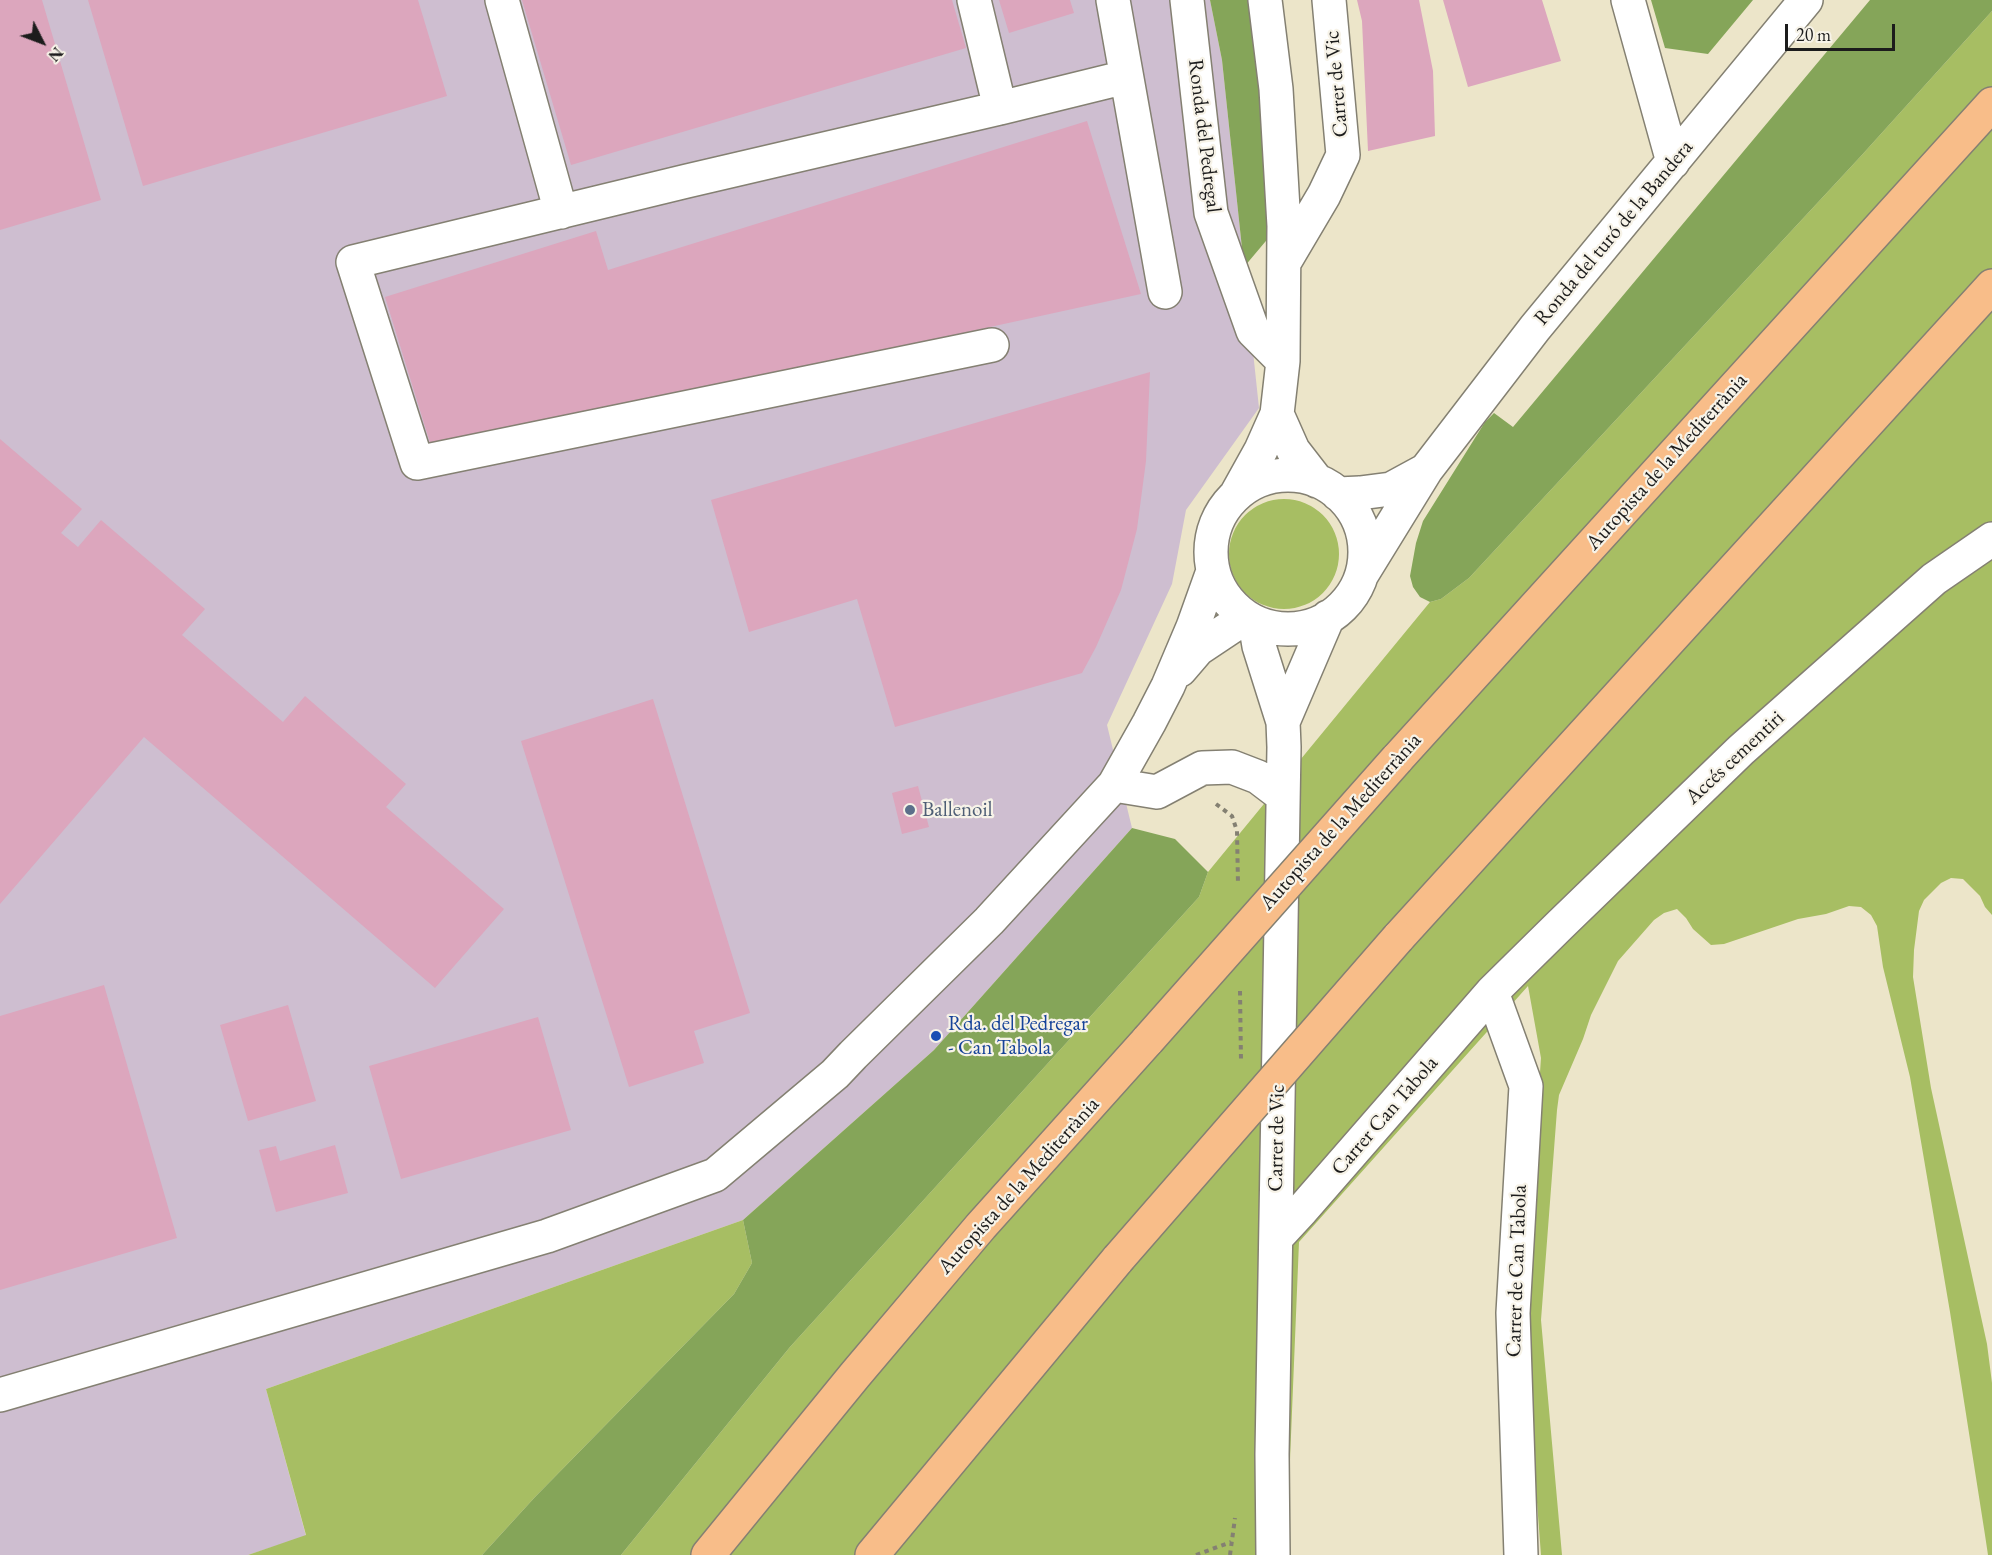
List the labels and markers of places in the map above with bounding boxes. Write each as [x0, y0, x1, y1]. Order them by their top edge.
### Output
place label: Ballenoil [922, 797, 993, 823]
marker: Ballenoil [903, 803, 917, 817]
place label: Rda. del Pedregar - Can Tabola [948, 1011, 1088, 1061]
marker: Rda. del Pedregar - Can Tabola [929, 1029, 943, 1043]

